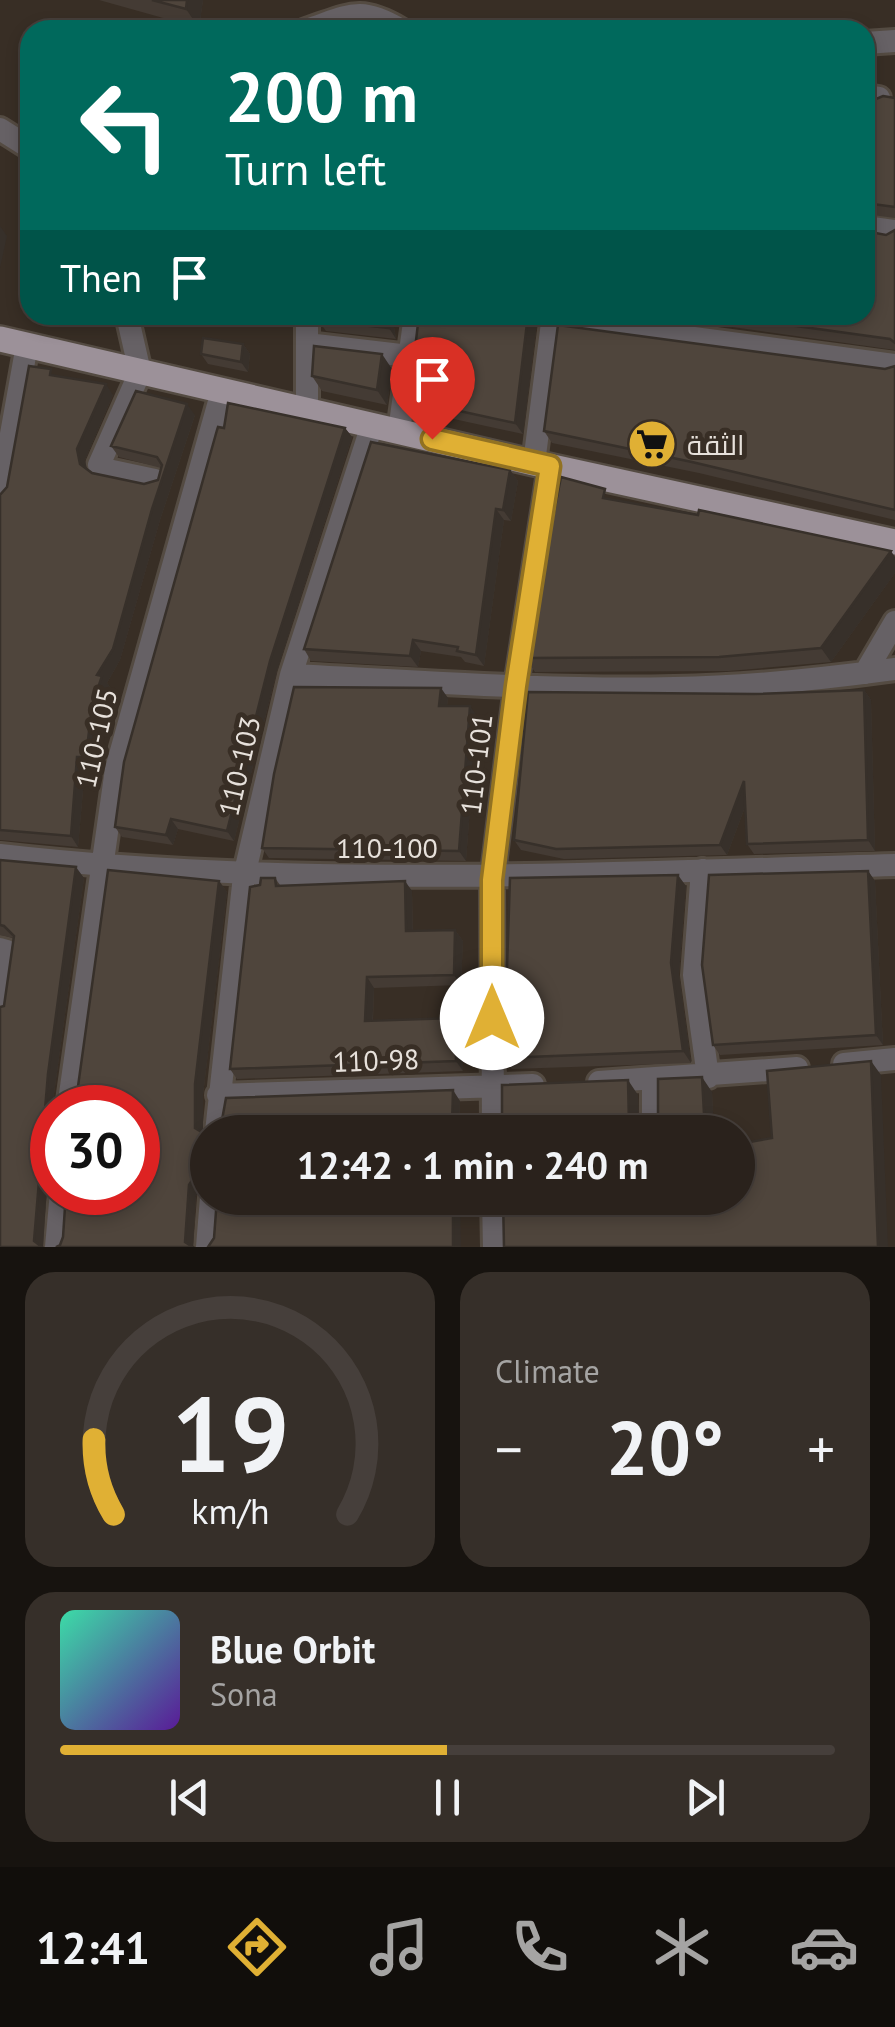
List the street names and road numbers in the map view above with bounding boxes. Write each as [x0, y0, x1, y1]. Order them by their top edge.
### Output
street label: 110-105 [67, 684, 125, 792]
street label: 110-101 [451, 711, 501, 817]
street label: 110-103 [210, 712, 268, 820]
street label: 110-100 [336, 829, 438, 866]
street label: 110-98 [332, 1040, 420, 1080]

